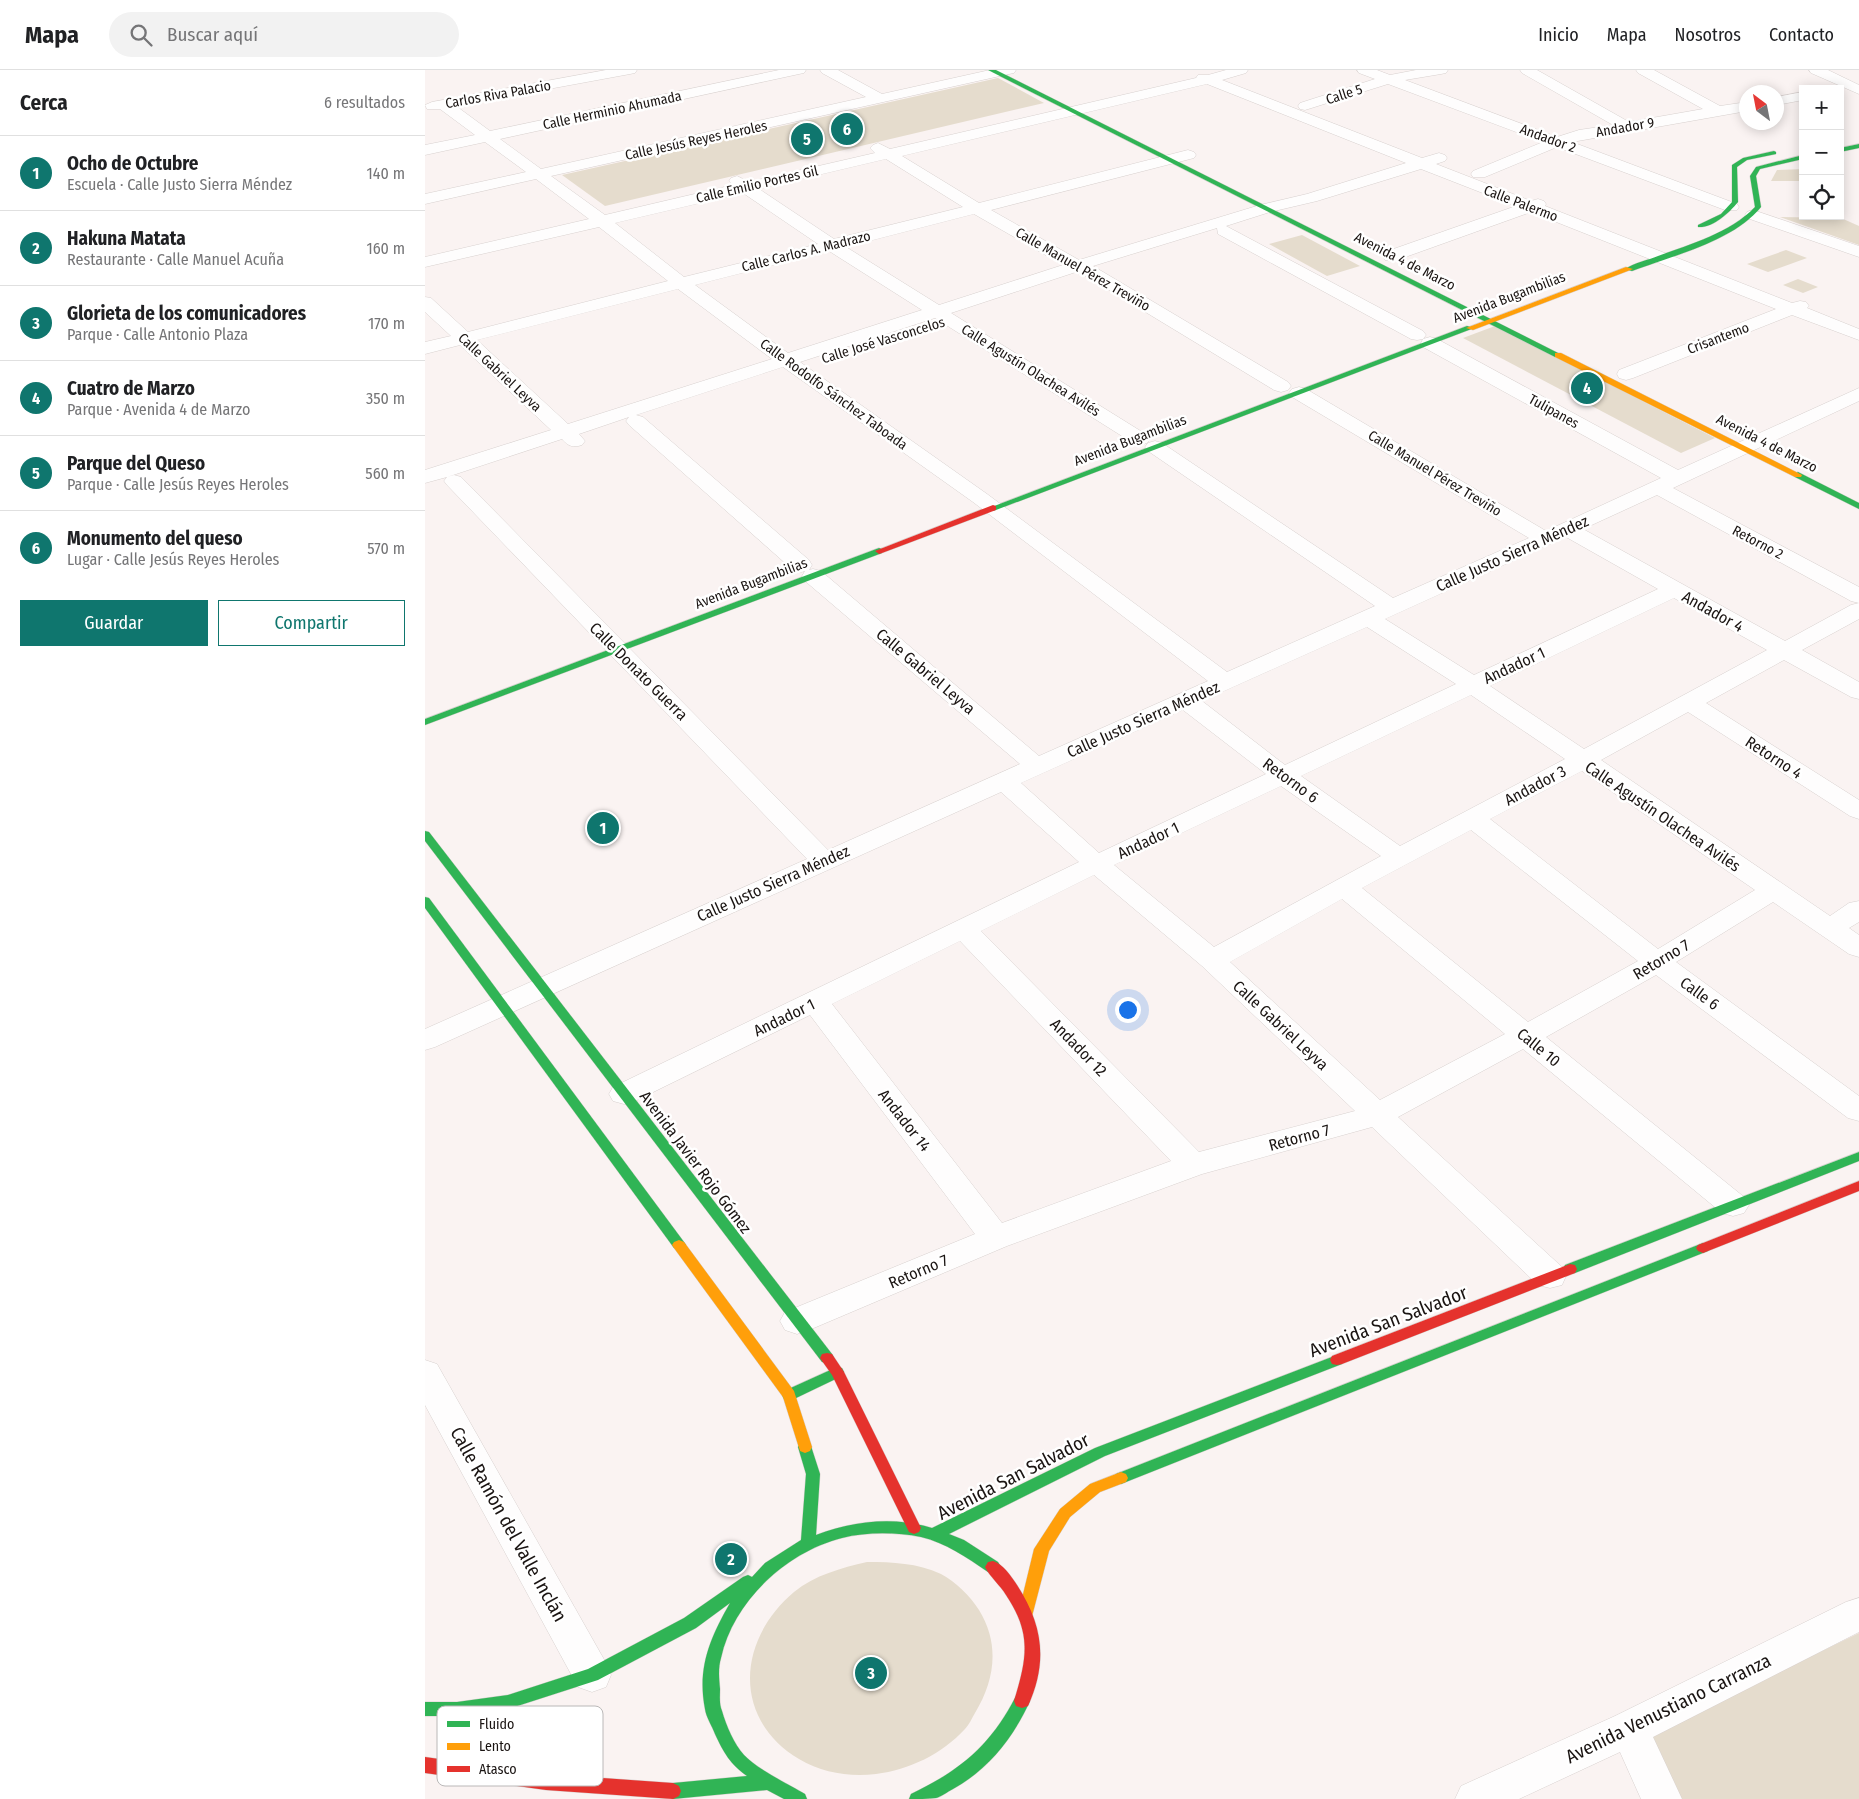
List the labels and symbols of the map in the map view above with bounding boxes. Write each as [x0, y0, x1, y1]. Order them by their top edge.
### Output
street label: Carlos Riva Palacio [444, 77, 552, 112]
street label: Calle 5 [1324, 81, 1365, 108]
north arrow [1739, 85, 1784, 130]
street label: Calle Herminio Ahumada [541, 87, 683, 134]
pin: 6 [831, 110, 863, 148]
street label: Andador 9 [1595, 114, 1656, 141]
street label: Calle Jesús Reyes Heroles [623, 117, 769, 164]
pin: 5 [791, 120, 823, 158]
street label: Andador 2 [1518, 121, 1578, 156]
street label: Calle Emilio Portes Gil [694, 162, 820, 207]
street label: Calle Palermo [1481, 182, 1560, 225]
street label: Calle Manuel Pérez Treviño [1012, 224, 1153, 315]
street label: Calle Carlos A. Madrazo [740, 227, 872, 276]
street label: Avenida 4 de Marzo [1351, 229, 1458, 294]
street label: Avenida Bugambilias [1451, 268, 1568, 327]
street label: Calle José Vasconcelos [819, 314, 947, 367]
street label: Crisantemo [1685, 319, 1752, 358]
street label: Calle Agustín Olachea Avilés [958, 321, 1103, 420]
street label: Calle Gabriel Leyva [454, 329, 545, 415]
street label: Calle Rodolfo Sánchez Taboada [757, 335, 911, 454]
pin: 4 [1571, 369, 1603, 407]
street label: Tulipanes [1526, 391, 1582, 432]
street label: Avenida Bugambilias [1072, 411, 1189, 470]
street label: Avenida 4 de Marzo [1713, 411, 1820, 476]
street label: Calle Manuel Pérez Treviño [1365, 427, 1504, 520]
street label: Calle Justo Sierra Méndez [1433, 511, 1591, 596]
street label: Retorno 2 [1729, 522, 1786, 563]
street label: Avenida Bugambilias [693, 554, 810, 613]
street label: Andador 4 [1679, 587, 1747, 636]
street label: Calle Donato Guerra [586, 618, 692, 724]
street label: Calle Gabriel Leyva [872, 625, 979, 718]
street label: Andador 1 [1480, 643, 1548, 688]
street label: Calle Justo Sierra Méndez [1064, 677, 1222, 762]
street label: Retorno 4 [1742, 732, 1806, 783]
street label: Retorno 6 [1259, 754, 1322, 807]
street label: Calle Agustín Olachea Avilés [1581, 757, 1744, 876]
street label: Andador 3 [1501, 761, 1569, 810]
pin: 1 [587, 809, 619, 847]
street label: Andador 1 [1114, 818, 1182, 863]
street label: Calle Justo Sierra Méndez [694, 841, 852, 926]
street label: Retorno 7 [1630, 935, 1693, 984]
street label: Calle 6 [1676, 973, 1723, 1014]
street label: Calle Gabriel Leyva [1229, 976, 1332, 1074]
street label: Andador 1 [750, 994, 818, 1040]
your location [1115, 997, 1141, 1023]
street label: Andador 12 [1046, 1015, 1111, 1080]
street label: Calle 10 [1513, 1024, 1564, 1071]
street label: Andador 14 [874, 1085, 935, 1155]
street label: Avenida Javier Rojo Gómez [636, 1087, 755, 1237]
street label: Retorno 7 [1267, 1120, 1332, 1155]
street label: Retorno 7 [886, 1250, 951, 1292]
street label: Avenida San Salvador [1306, 1281, 1471, 1362]
street label: Calle Ramón del Valle Inclán [445, 1423, 572, 1626]
street label: Avenida San Salvador [933, 1428, 1093, 1525]
pin: 2 [715, 1540, 747, 1578]
street label: Avenida Venustiano Carranza [1562, 1649, 1775, 1768]
pin: 3 [855, 1654, 887, 1692]
legend [437, 1706, 603, 1786]
text: Fluido [479, 1716, 514, 1733]
text: Lento [479, 1738, 511, 1755]
text: Atasco [479, 1761, 517, 1778]

